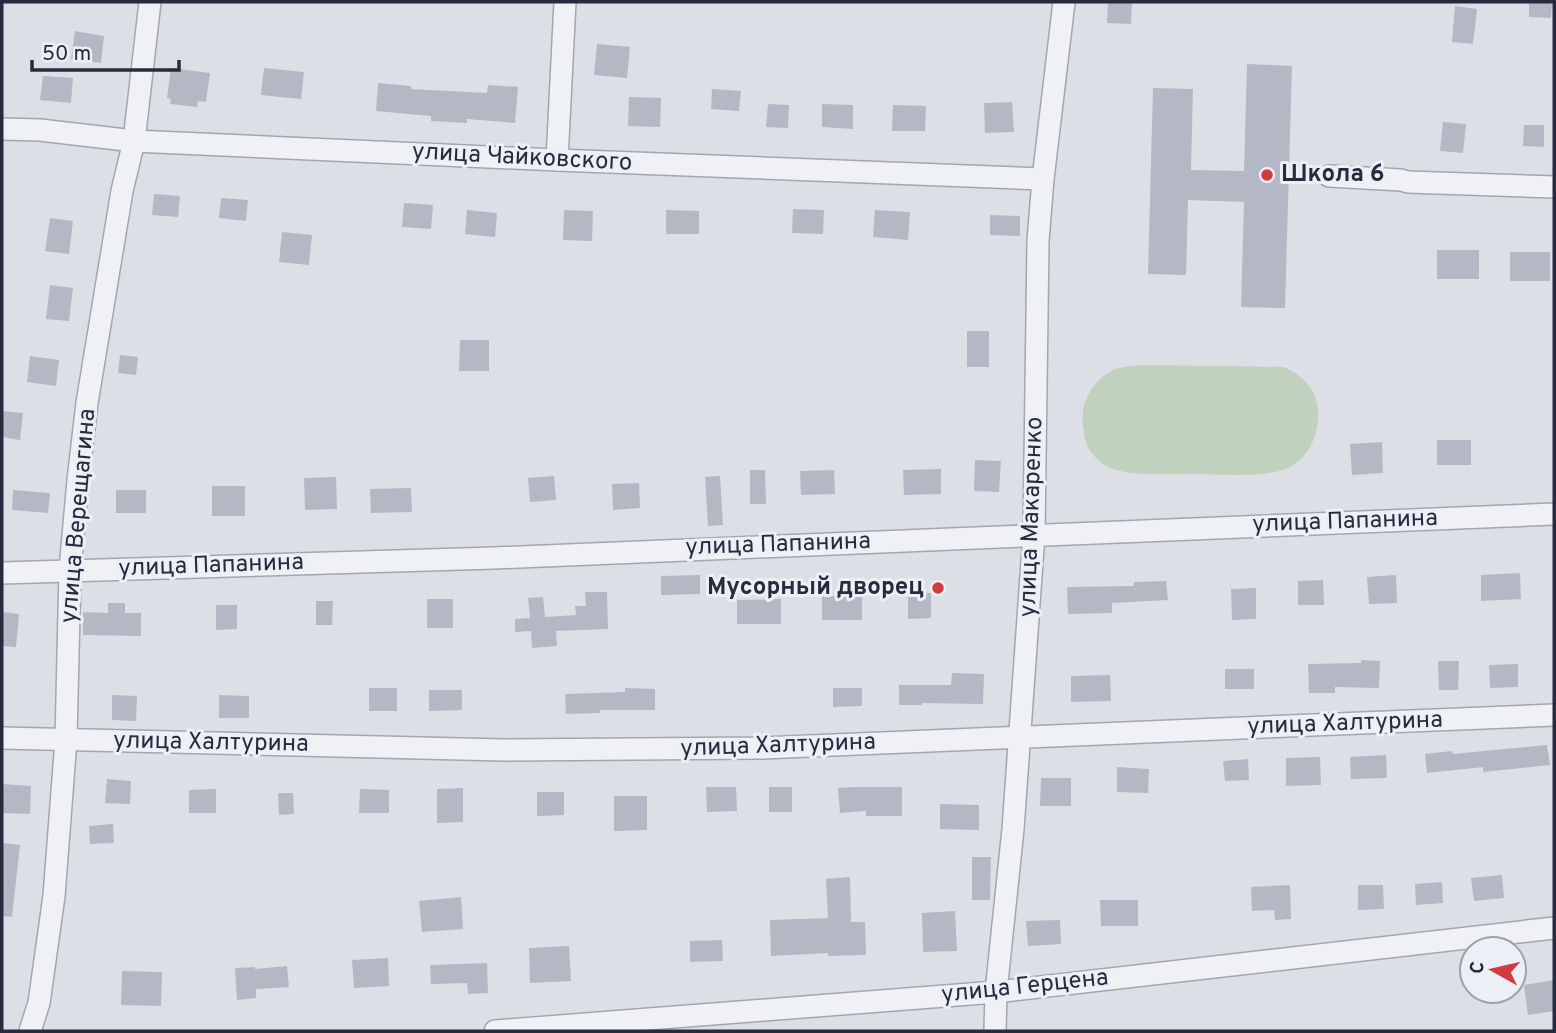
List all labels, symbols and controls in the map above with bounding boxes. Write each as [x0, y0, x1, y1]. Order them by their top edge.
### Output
scale bar [32, 28, 178, 72]
text: 50 m [42, 41, 91, 68]
street label: улица Чайковского [411, 137, 633, 179]
place label: Школа 6 [1281, 160, 1385, 190]
marker: Школа 6 [1259, 167, 1275, 183]
street label: улица Верещагина [55, 407, 103, 625]
street label: улица Макаренко [1014, 416, 1050, 618]
street label: улица Папанина [1252, 504, 1438, 540]
street label: улица Папанина [685, 527, 871, 563]
street label: улица Папанина [118, 548, 304, 584]
place label: Мусорный дворец [707, 573, 924, 603]
marker: Мусорный дворец [930, 580, 946, 596]
street label: улица Халтурина [1247, 706, 1443, 742]
street label: улица Халтурина [113, 726, 309, 760]
street label: улица Халтурина [680, 728, 876, 764]
north arrow [1458, 935, 1528, 1005]
text: С [1465, 960, 1491, 976]
street label: улица Герцена [940, 963, 1110, 1011]

